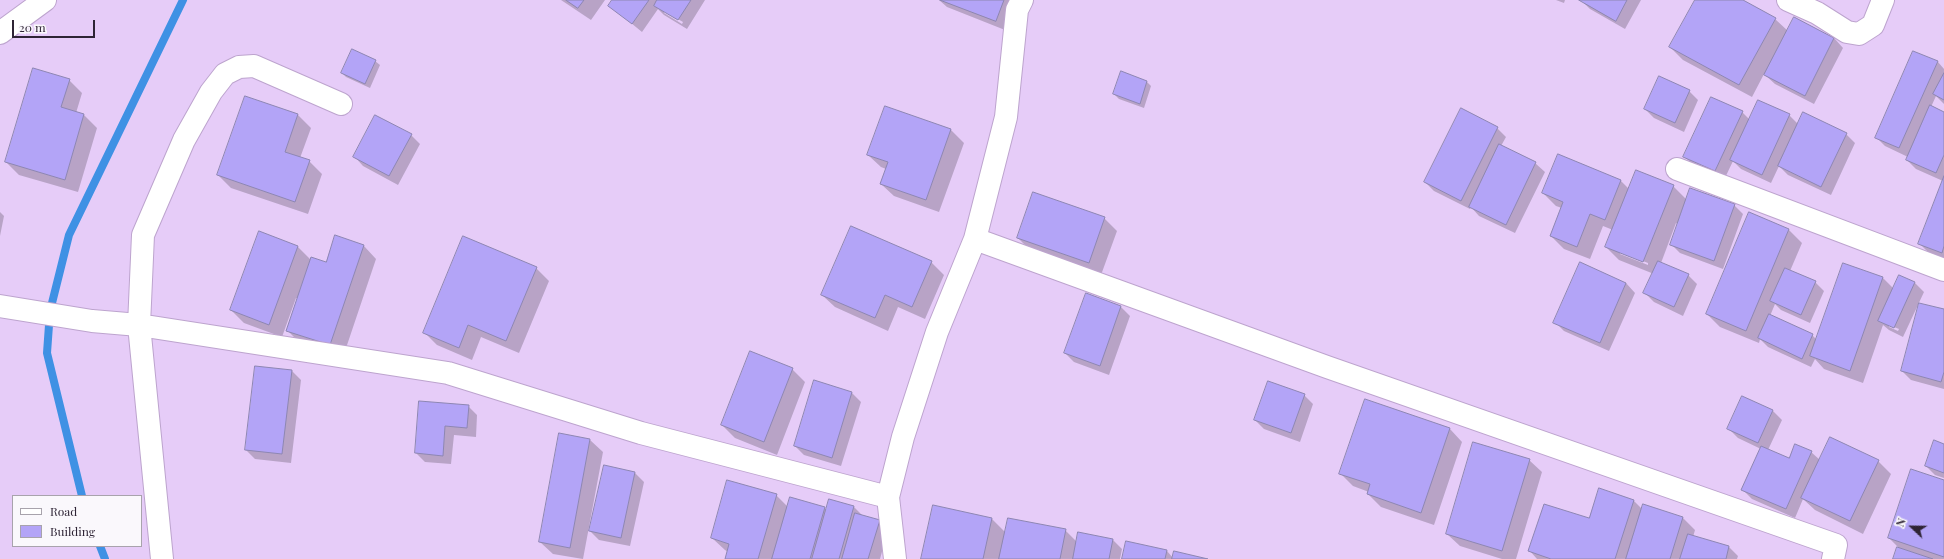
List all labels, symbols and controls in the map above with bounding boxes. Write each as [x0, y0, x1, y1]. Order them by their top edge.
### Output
scale bar [14, 12, 97, 38]
text: 20 m [19, 19, 46, 35]
legend [12, 495, 142, 547]
text: Road [50, 503, 77, 519]
north arrow [1892, 507, 1932, 547]
text: N [1892, 516, 1909, 529]
text: Building [50, 523, 95, 539]

